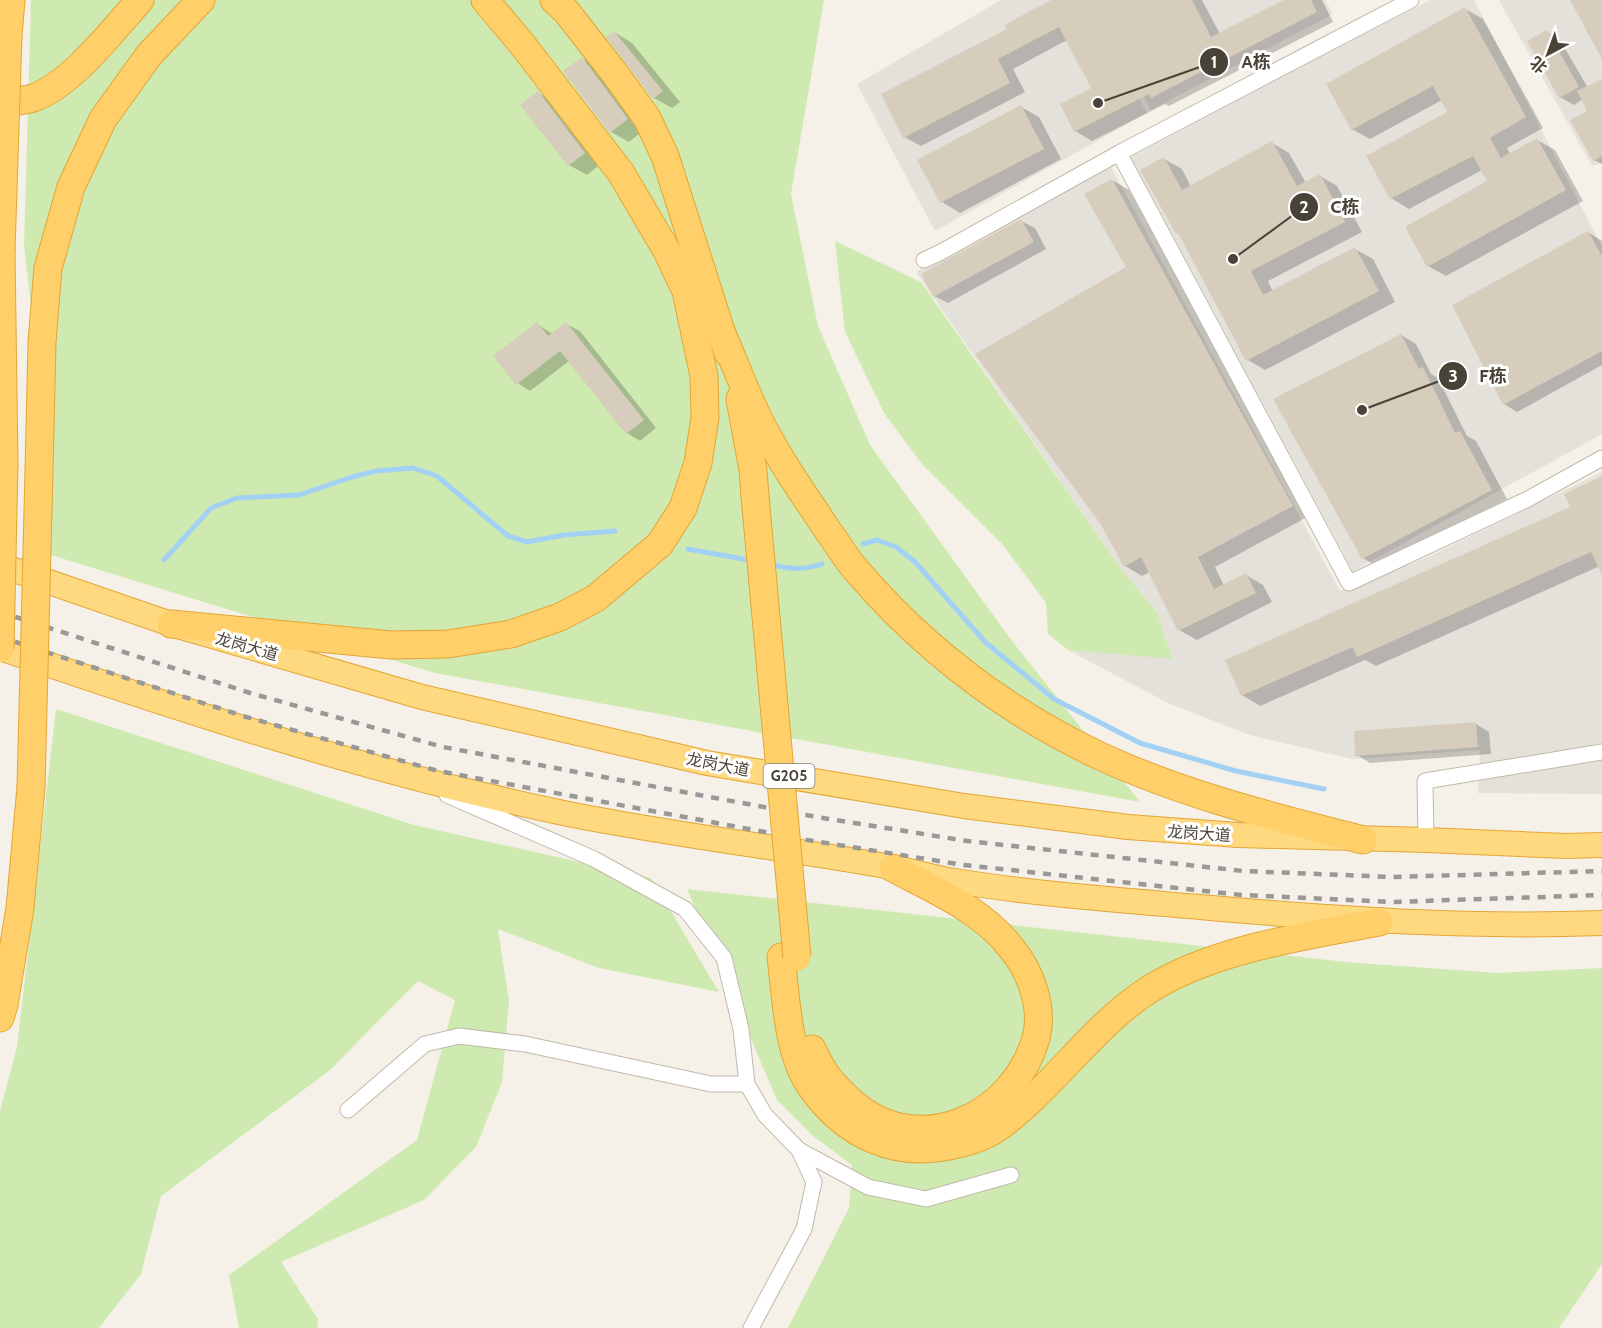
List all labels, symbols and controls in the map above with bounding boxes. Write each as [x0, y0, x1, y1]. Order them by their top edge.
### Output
north arrow [1518, 24, 1578, 84]
callout: A栋 [1199, 44, 1283, 80]
text: 1 [1211, 51, 1217, 73]
text: A栋 [1241, 51, 1271, 73]
text: 北 [1526, 53, 1551, 77]
callout: C栋 [1289, 189, 1372, 225]
text: 2 [1299, 196, 1309, 218]
text: C栋 [1331, 196, 1359, 218]
callout: F栋 [1438, 358, 1519, 394]
text: 3 [1448, 365, 1458, 387]
text: F栋 [1479, 365, 1507, 387]
street label: 龙岗大道 [213, 629, 280, 664]
street label: 龙岗大道 [685, 749, 751, 780]
road number: G205 [764, 764, 814, 788]
street label: 龙岗大道 [1166, 822, 1232, 845]

